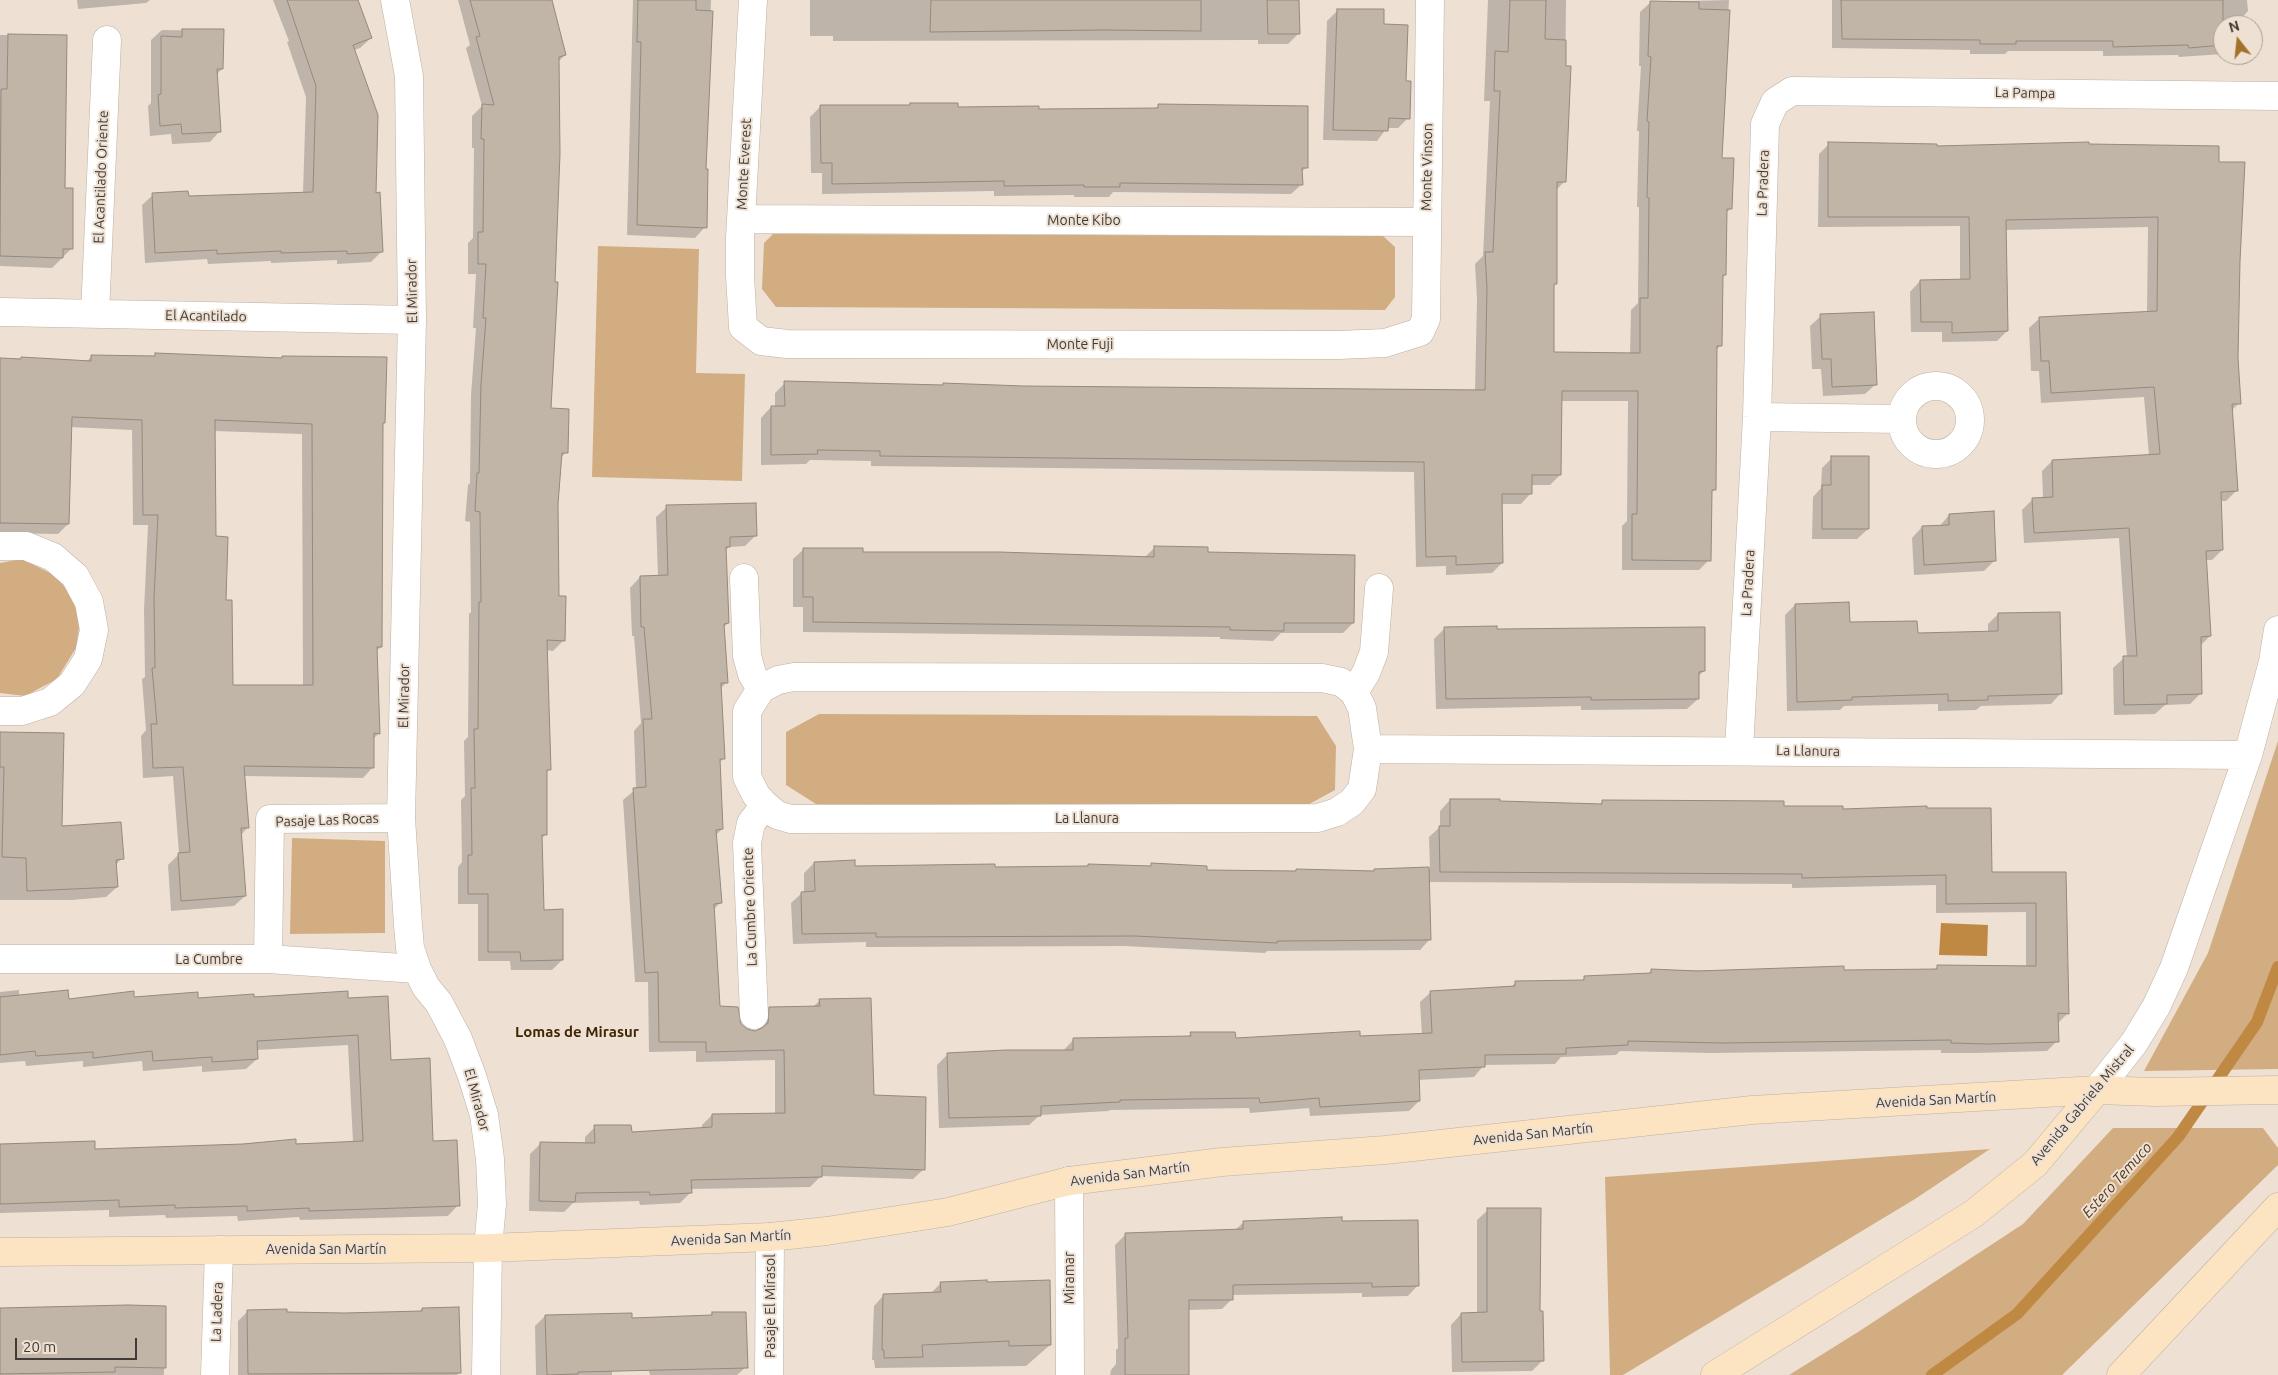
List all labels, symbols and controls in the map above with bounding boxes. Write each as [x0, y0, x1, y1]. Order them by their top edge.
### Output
north arrow [2213, 15, 2263, 65]
text: N [2227, 17, 2241, 36]
street label: La Pampa [1995, 84, 2055, 102]
street label: El Acantilado Oriente [90, 110, 112, 244]
street label: Monte Everest [733, 118, 755, 210]
street label: Monte Vinson [1418, 123, 1436, 211]
street label: La Pradera [1753, 149, 1773, 217]
street label: Monte Kibo [1047, 212, 1121, 228]
street label: El Mirador [403, 259, 421, 323]
street label: El Acantilado [165, 307, 247, 325]
street label: Monte Fuji [1047, 336, 1113, 352]
street label: La Pradera [1738, 549, 1758, 617]
street label: El Mirador [395, 664, 413, 728]
street label: La Llanura [1776, 742, 1840, 760]
street label: Pasaje Las Rocas [275, 810, 379, 830]
street label: La Llanura [1055, 810, 1119, 826]
street label: La Cumbre Oriente [740, 847, 760, 967]
street label: La Cumbre [175, 951, 243, 967]
district label: Lomas de Mirasur [515, 1023, 639, 1041]
street label: Avenida Gabriela Mistral [2027, 1041, 2137, 1169]
street label: El Mirador [461, 1067, 493, 1133]
street label: Avenida San Martín [1875, 1088, 1997, 1112]
street label: Avenida San Martín [1472, 1119, 1594, 1149]
water label: Estero Temuco [2078, 1139, 2156, 1221]
street label: Avenida San Martín [1069, 1158, 1191, 1190]
street label: Avenida San Martín [670, 1226, 792, 1250]
street label: Avenida San Martín [266, 1241, 386, 1257]
street label: Miramar [1061, 1252, 1077, 1304]
street label: Pasaje El Mirasol [762, 1254, 778, 1358]
street label: La Ladera [208, 1282, 226, 1342]
scale bar [18, 1328, 140, 1360]
text: 20 m [23, 1338, 56, 1355]

